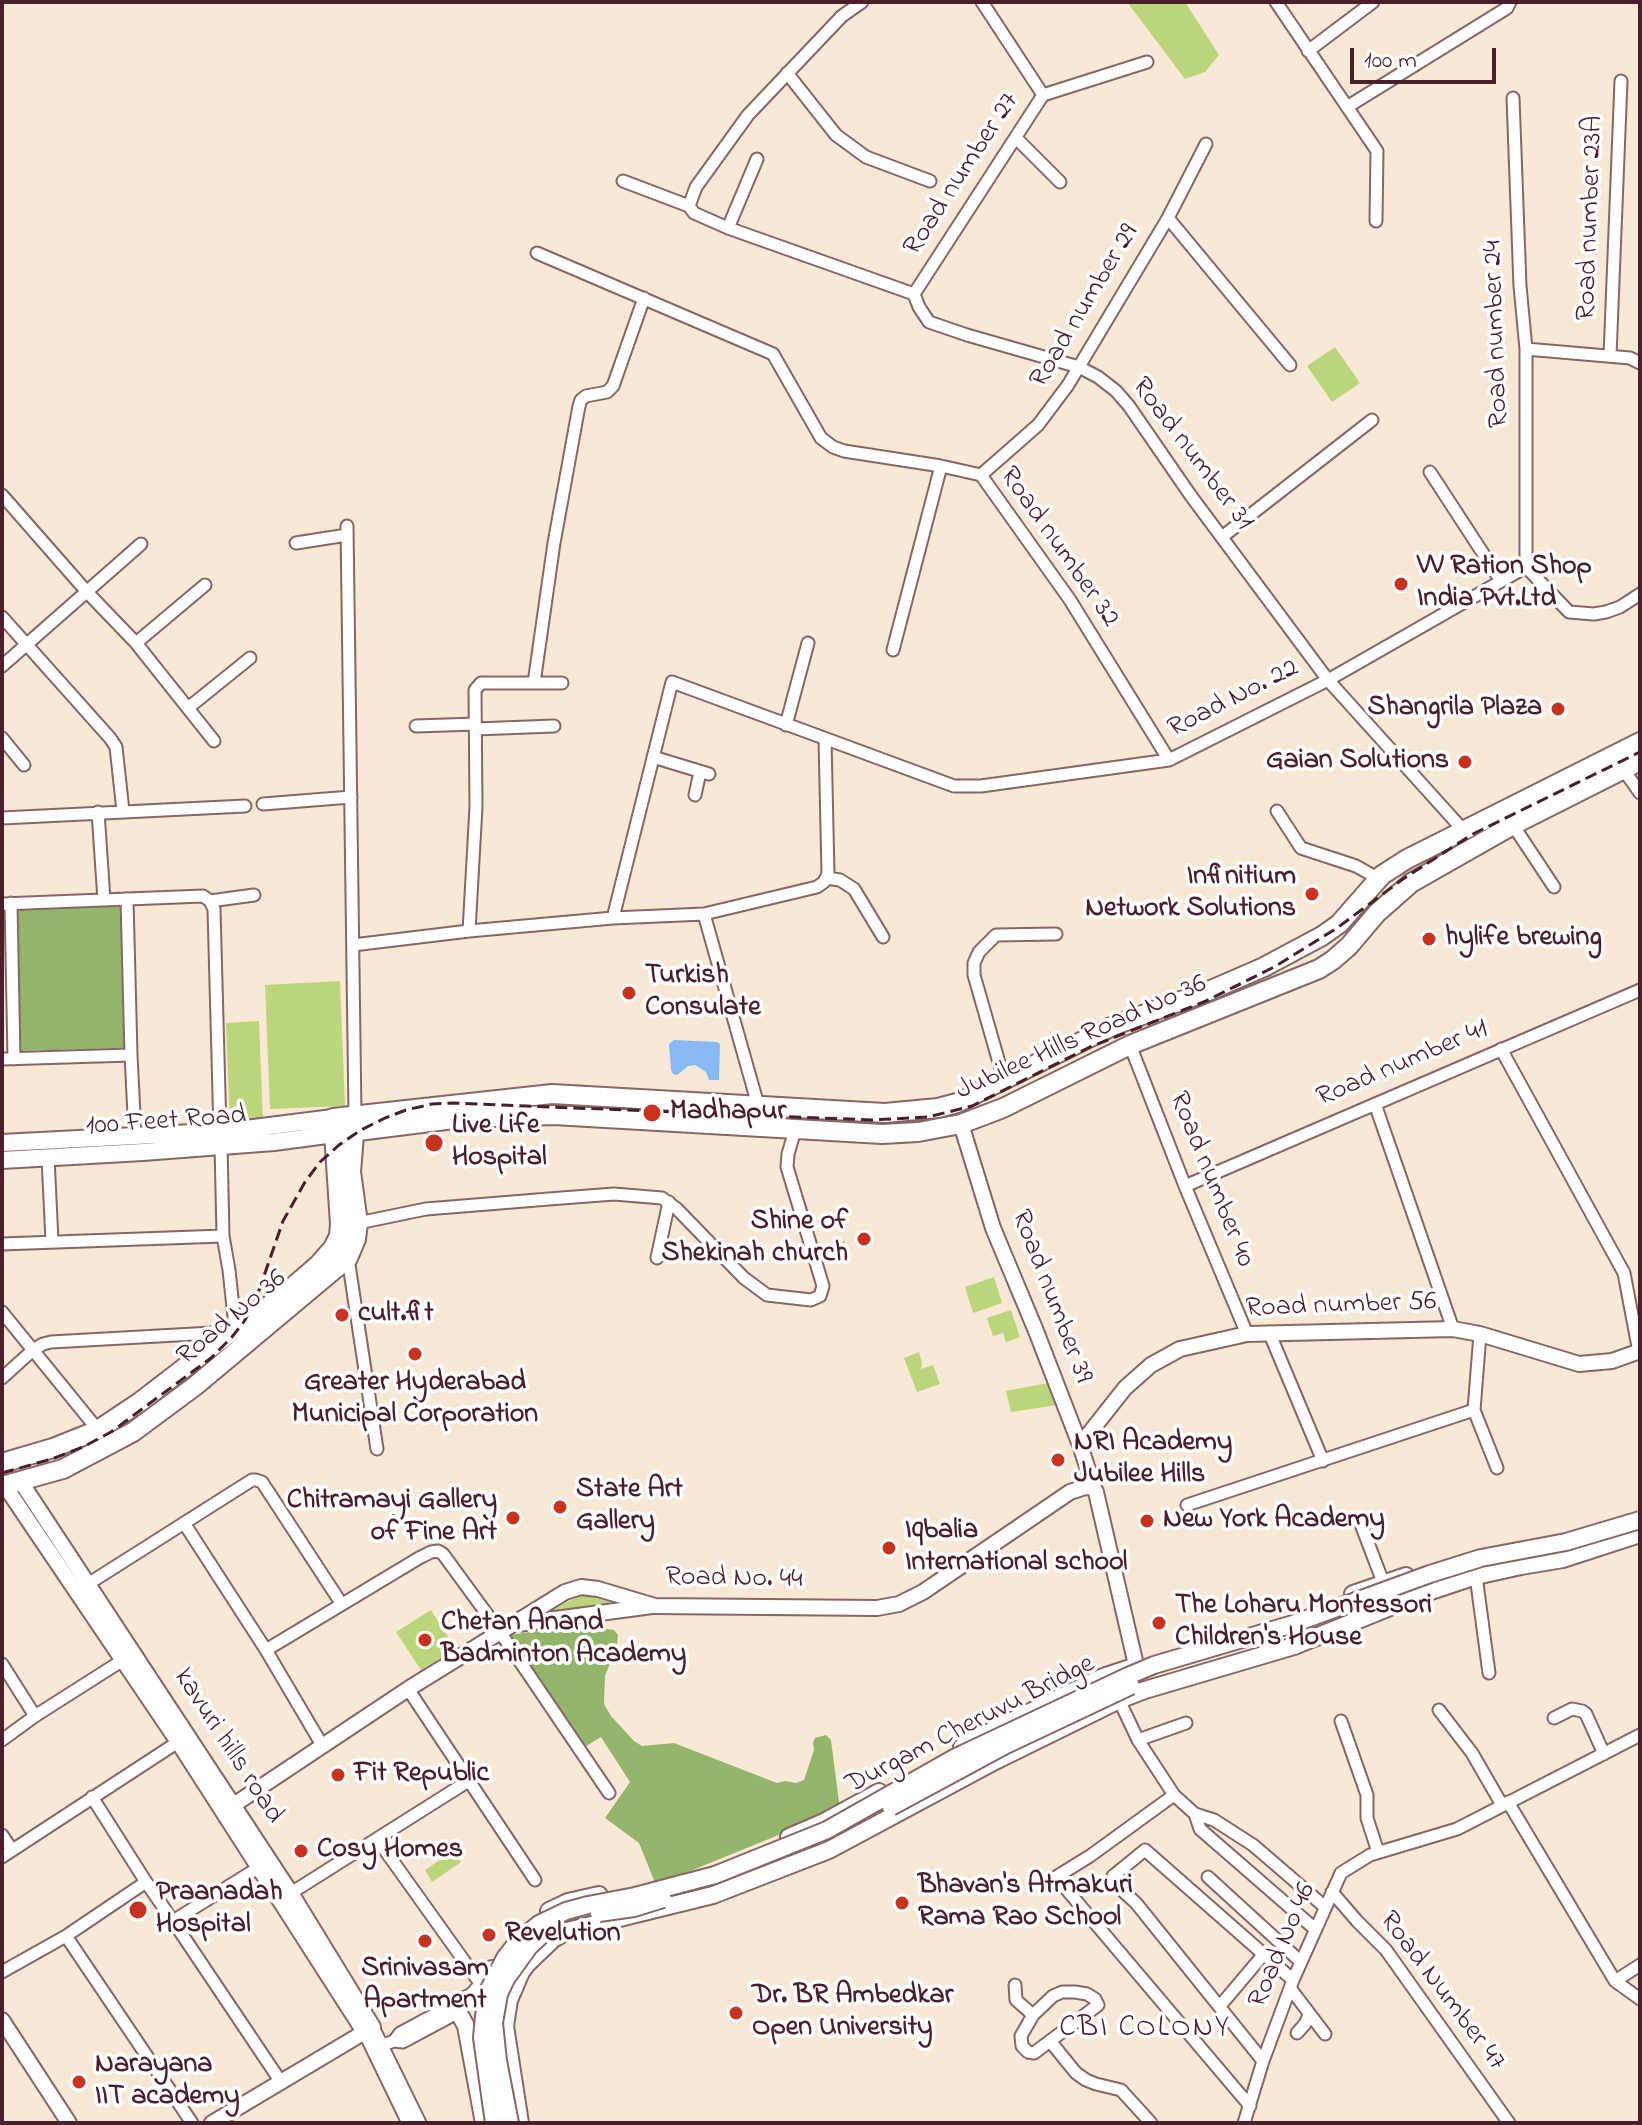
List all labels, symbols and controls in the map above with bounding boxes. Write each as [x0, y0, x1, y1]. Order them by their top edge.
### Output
scale bar [1354, 32, 1500, 82]
text: 100 m [1364, 44, 1417, 79]
street label: Road number 27 [898, 87, 1028, 263]
street label: Road number 23A [1572, 115, 1612, 321]
street label: Road number 29 [1024, 219, 1148, 395]
street label: Road number 24 [1478, 240, 1518, 428]
street label: Road number 31 [1123, 372, 1259, 538]
street label: Road number 32 [990, 461, 1126, 635]
place label: VV Ration Shop India Pvt.Ltd [1417, 551, 1592, 617]
marker: VV Ration Shop India Pvt.Ltd [1392, 575, 1410, 593]
street label: Road No. 22 [1163, 653, 1305, 747]
place label: Shangrila Plaza [1367, 692, 1542, 726]
marker: Shangrila Plaza [1549, 700, 1567, 718]
place label: Gaian Solutions [1266, 745, 1449, 779]
marker: Gaian Solutions [1456, 753, 1474, 771]
place label: Infinitium Network Solutions [1085, 861, 1296, 927]
marker: Infinitium Network Solutions [1303, 885, 1321, 903]
place label: hylife brewing [1445, 922, 1602, 956]
marker: hylife brewing [1420, 930, 1438, 948]
place label: Turkish Consulate [645, 960, 761, 1026]
street label: Jubilee Hills Road No 36 [952, 969, 1212, 1109]
marker: Turkish Consulate [620, 984, 638, 1002]
street label: Road number 41 [1312, 1014, 1494, 1116]
street label: Road number 40 [1160, 1087, 1260, 1273]
place label: Madhapur [670, 1096, 786, 1130]
street label: 100 Feet Road [85, 1101, 247, 1145]
marker: Madhapur [641, 1102, 663, 1124]
place label: Live Life Hospital [452, 1110, 547, 1176]
marker: Live Life Hospital [423, 1132, 445, 1154]
place label: Shine of Shekinah church [662, 1206, 848, 1272]
street label: Road number 39 [1002, 1206, 1098, 1388]
marker: Shine of Shekinah church [855, 1230, 873, 1248]
street label: Road No 36 [172, 1264, 294, 1374]
street label: Road number 56 [1245, 1287, 1437, 1327]
place label: cult.fit [358, 1298, 434, 1332]
marker: cult.fit [333, 1306, 351, 1324]
marker: Greater Hyderabad Municipal Corporation [406, 1345, 424, 1363]
place label: Greater Hyderabad Municipal Corporation [292, 1367, 538, 1433]
place label: NRI Academy Jubilee Hills [1074, 1427, 1232, 1493]
marker: NRI Academy Jubilee Hills [1049, 1451, 1067, 1469]
place label: State Art Gallery [576, 1474, 683, 1540]
place label: Chitramayi Gallery of Fine Art [287, 1485, 497, 1551]
marker: State Art Gallery [551, 1498, 569, 1516]
place label: New York Academy [1163, 1504, 1385, 1538]
marker: Chitramayi Gallery of Fine Art [504, 1509, 522, 1527]
marker: New York Academy [1138, 1512, 1156, 1530]
place label: Iqbalia International school [905, 1515, 1128, 1581]
marker: Iqbalia International school [880, 1539, 898, 1557]
street label: Road No. 44 [665, 1562, 803, 1598]
place label: The Loharu Montessori Children's House [1175, 1590, 1432, 1656]
place label: Chetan Anand Badminton Academy [441, 1607, 686, 1673]
marker: The Loharu Montessori Children's House [1150, 1614, 1168, 1632]
marker: Chetan Anand Badminton Academy [416, 1631, 434, 1649]
street label: Durgam Cheruvu Bridge [841, 1649, 1101, 1803]
street label: kavuri hills road [164, 1663, 290, 1831]
place label: Fit Republic [354, 1758, 489, 1792]
marker: Fit Republic [329, 1766, 347, 1784]
place label: Cosy Homes [317, 1834, 463, 1868]
marker: Cosy Homes [292, 1842, 310, 1860]
place label: Bhavan's Atmakuri Rama Rao School [918, 1870, 1133, 1936]
place label: Praanadah Hospital [156, 1877, 283, 1943]
street label: Road No 46 [1243, 1879, 1325, 2013]
marker: Bhavan's Atmakuri Rama Rao School [893, 1894, 911, 1912]
marker: Praanadah Hospital [127, 1899, 149, 1921]
street label: Road Number 47 [1370, 1906, 1512, 2078]
place label: Revelution [505, 1918, 621, 1952]
marker: Revelution [480, 1926, 498, 1944]
marker: Srinivasam Apartment [416, 1932, 434, 1950]
place label: Srinivasam Apartment [361, 1953, 489, 2019]
place label: Dr. BR Ambedkar Open University [752, 1980, 953, 2046]
marker: Dr. BR Ambedkar Open University [727, 2004, 745, 2022]
district label: CBI COLONY [1059, 2012, 1231, 2048]
place label: Narayana IIT academy [95, 2049, 239, 2115]
marker: Narayana IIT academy [70, 2073, 88, 2091]

